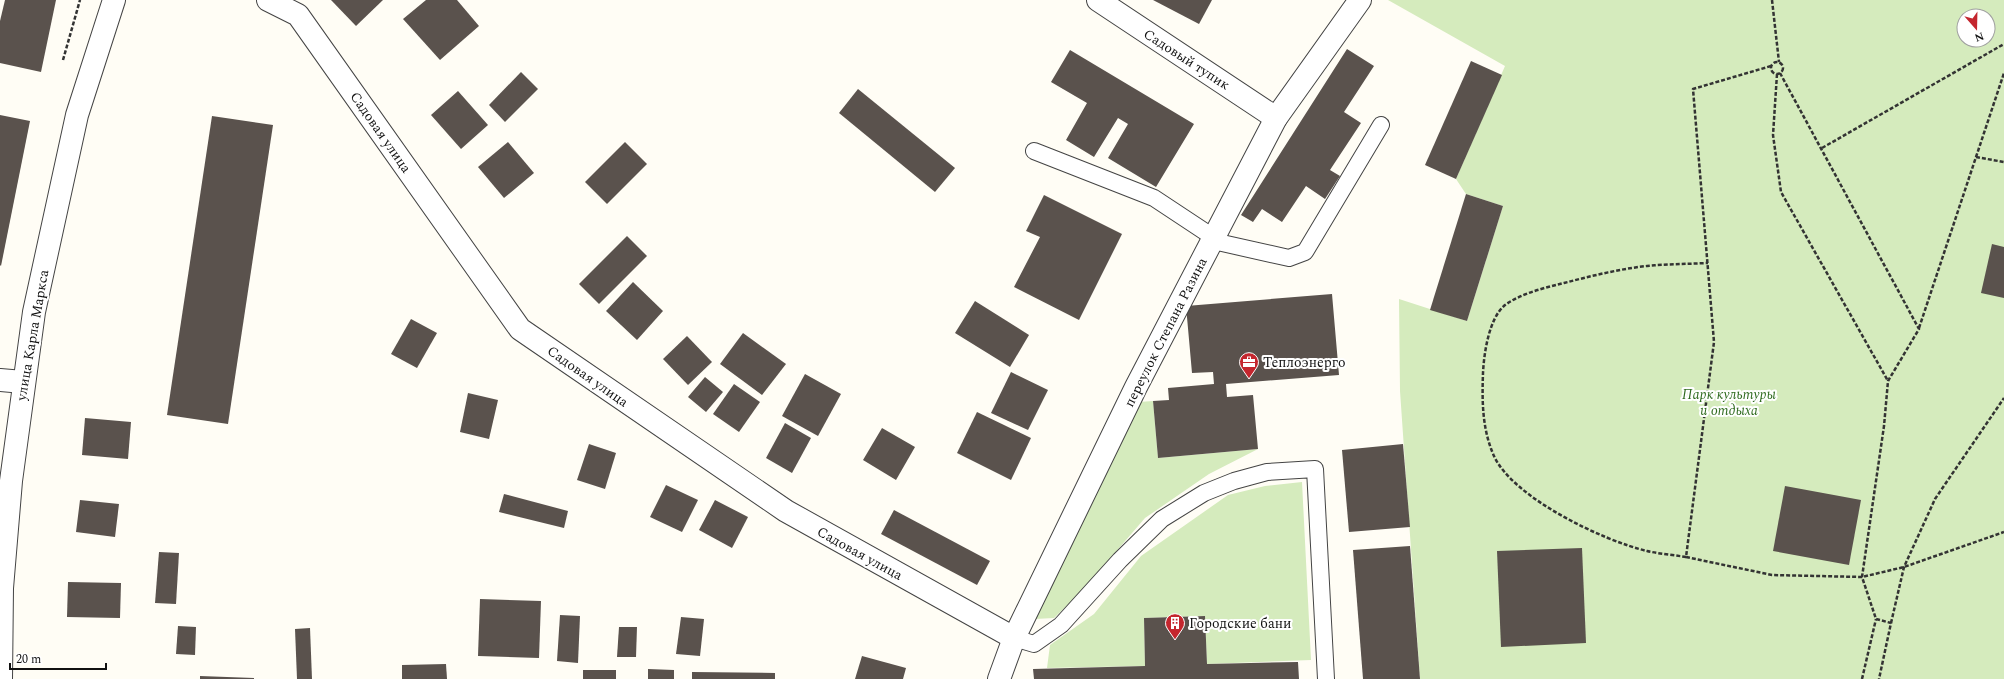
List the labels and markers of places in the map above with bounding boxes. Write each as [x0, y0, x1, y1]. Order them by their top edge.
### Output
office icon: Теплоэнерго [1238, 351, 1260, 379]
place label: Теплоэнерго [1263, 352, 1346, 373]
building icon: Городские бани [1164, 612, 1186, 640]
place label: Городские бани [1189, 613, 1292, 634]

